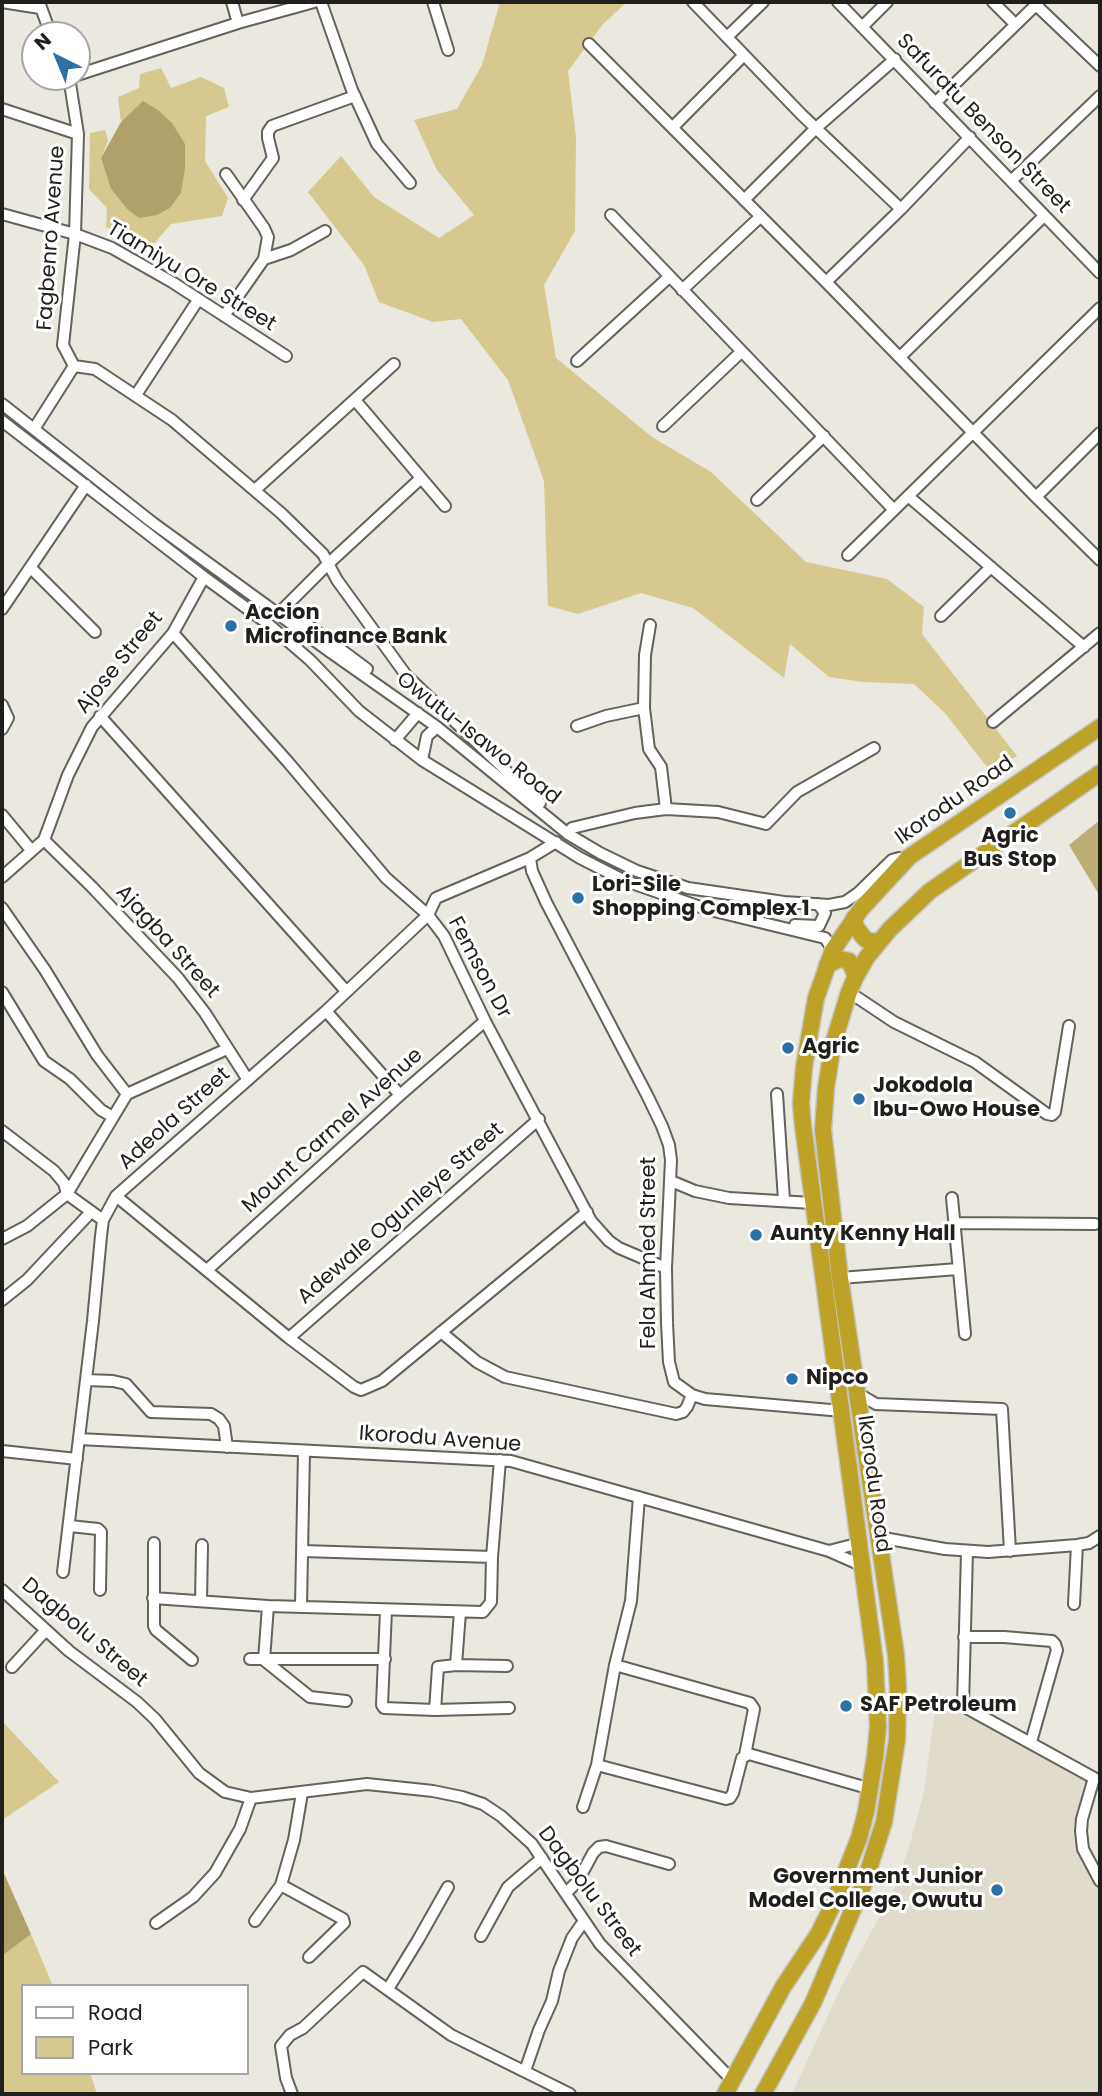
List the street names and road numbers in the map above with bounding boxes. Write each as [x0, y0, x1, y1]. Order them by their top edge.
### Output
street label: Safuratu Benson Street [891, 29, 1075, 219]
street label: Fagbenro Avenue [33, 145, 71, 331]
street label: Tiamiyu Ore Street [102, 217, 280, 337]
street label: Ajose Street [71, 607, 169, 719]
street label: Owutu-Isawo Road [391, 667, 565, 811]
street label: Ikorodu Road [891, 751, 1019, 851]
street label: Ajagba Street [110, 880, 224, 1004]
street label: Femson Dr [442, 913, 516, 1023]
street label: Mount Carmel Avenue [238, 1043, 428, 1219]
street label: Adeola Street [114, 1062, 236, 1176]
street label: Adewale Ogunleye Street [293, 1118, 509, 1310]
street label: Fela Ahmed Street [637, 1157, 663, 1349]
street label: Ikorodu Road [851, 1414, 895, 1554]
street label: Ikorodu Avenue [358, 1422, 522, 1458]
street label: Dagbolu Street [16, 1573, 152, 1693]
street label: Dagbolu Street [532, 1822, 646, 1962]

